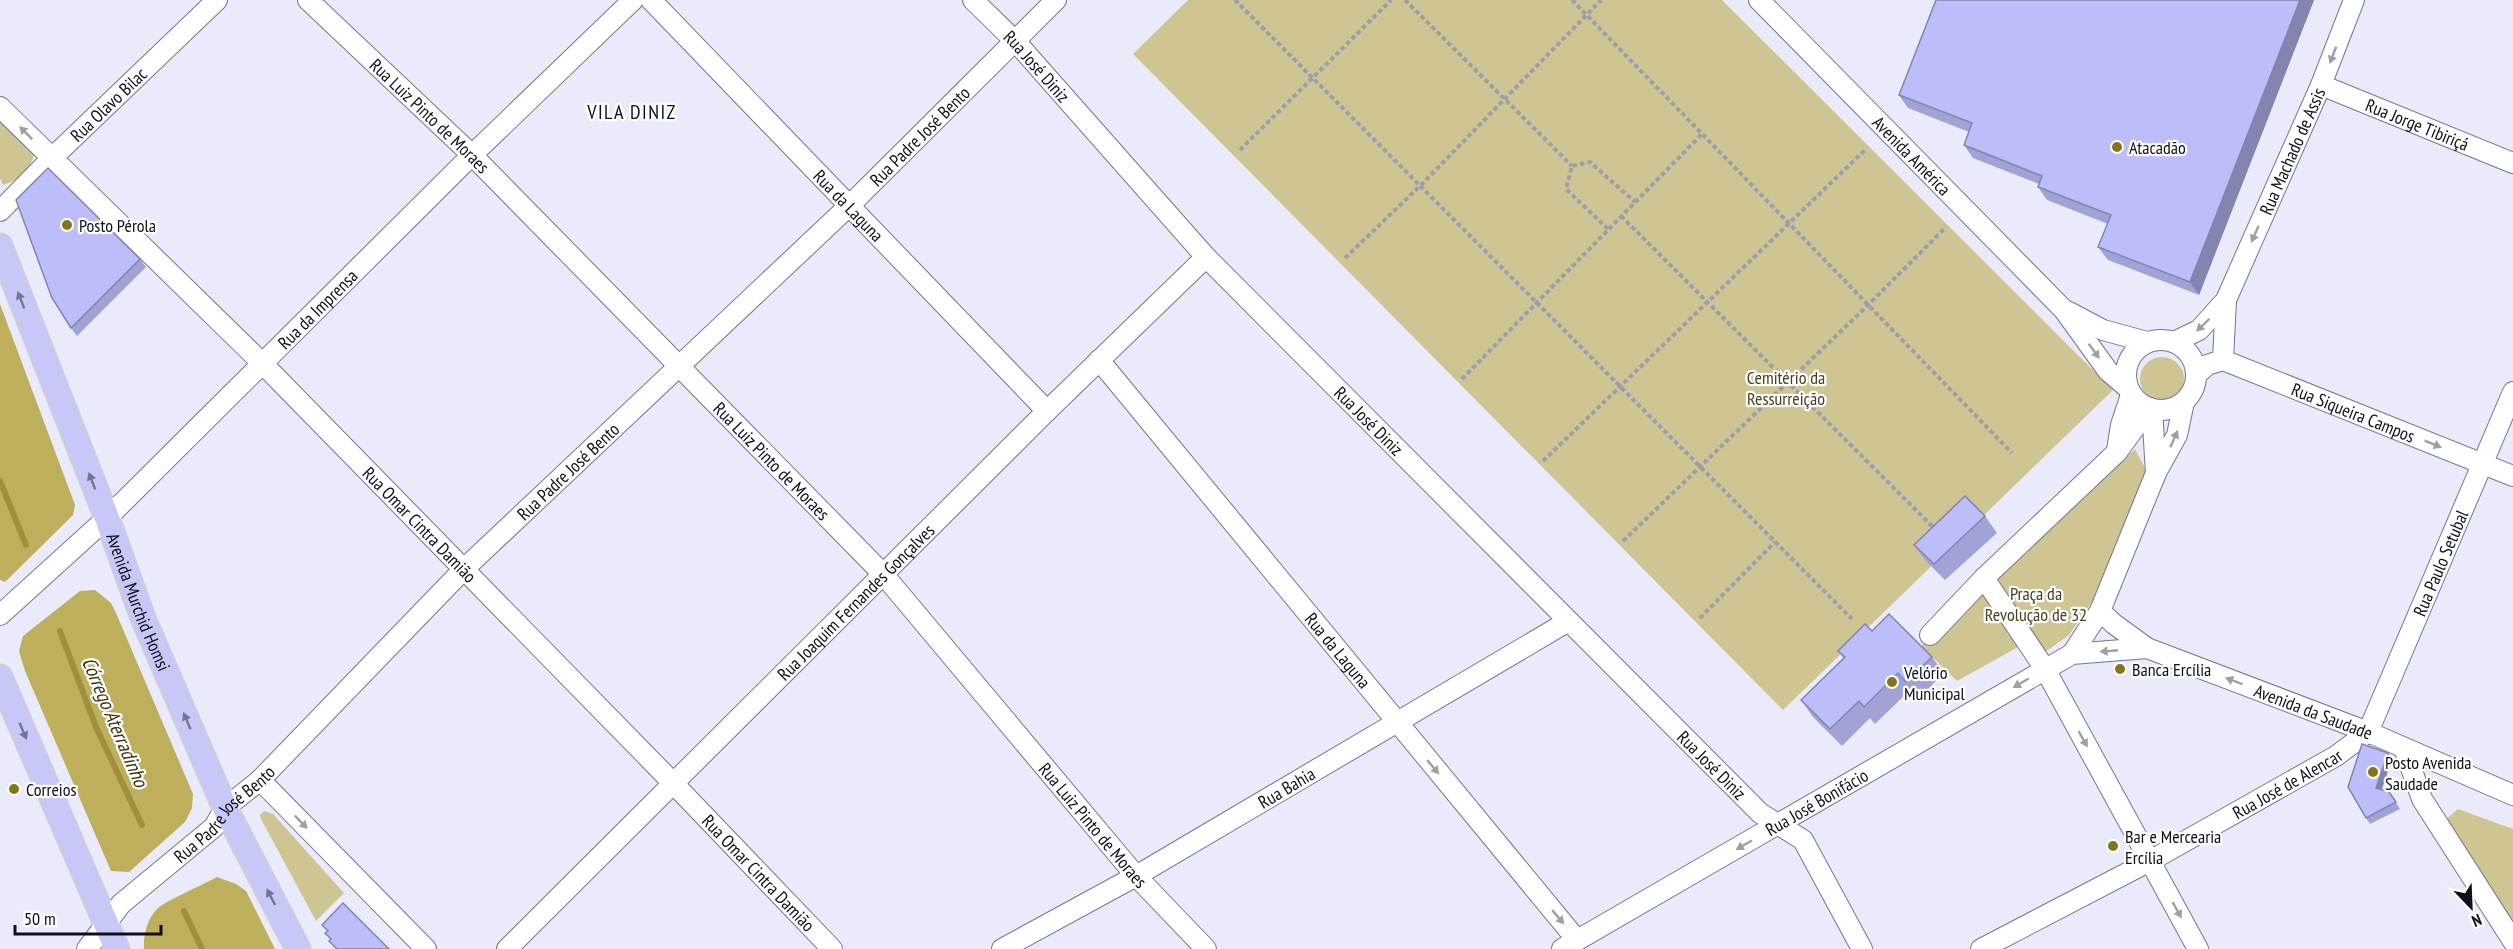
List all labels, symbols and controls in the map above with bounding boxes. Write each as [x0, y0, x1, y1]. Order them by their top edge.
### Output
street label: Rua José Diniz [999, 25, 1075, 107]
one-way arrow [2328, 46, 2338, 64]
street label: Rua Luiz Pinto de Moraes [365, 53, 495, 178]
street label: Rua Olavo Bilac [65, 62, 152, 146]
street label: Rua Padre José Bento [865, 81, 975, 191]
street label: Rua Machado de Assis [2254, 84, 2330, 218]
street label: Rua Jorge Tibiriçá [2362, 93, 2472, 155]
district label: VILA DINIZ [586, 99, 677, 125]
street label: Avenida América [1868, 111, 1956, 200]
one-way arrow [19, 126, 33, 140]
place label: Atacadão [2129, 136, 2186, 159]
marker: Atacadão [2110, 140, 2124, 154]
street label: Rua da Laguna [809, 164, 889, 246]
place label: Posto Pérola [79, 214, 156, 237]
marker: Posto Pérola [60, 218, 74, 232]
one-way arrow [2251, 225, 2260, 242]
street label: Rua da Imprensa [272, 264, 362, 354]
one-way arrow [16, 290, 26, 308]
one-way arrow [2195, 318, 2210, 332]
one-way arrow [2087, 343, 2099, 359]
park label: Cemitério da Ressurreição [1747, 366, 1825, 410]
street label: Rua Siqueira Campos [2288, 377, 2418, 447]
street label: Rua José Diniz [1330, 381, 1408, 460]
street label: Rua Luiz Pinto de Moraes [709, 397, 835, 525]
street label: Rua Padre José Bento [512, 417, 624, 525]
one-way arrow [2169, 429, 2179, 447]
one-way arrow [2424, 440, 2442, 449]
street label: Rua Omar Cintra Damião [358, 461, 482, 587]
one-way arrow [87, 472, 96, 490]
street label: Rua Paulo Setubal [2407, 506, 2473, 619]
street label: Rua Joaquim Fernandes Gonçalves [772, 519, 939, 685]
street label: Avenida Murchid Homsi [102, 530, 176, 674]
park label: Praça da Revolução de 32 [1985, 582, 2087, 626]
street label: Rua da Laguna [1300, 608, 1376, 693]
one-way arrow [2100, 646, 2119, 656]
water label: Córrego Aterradinho [76, 653, 155, 792]
place label: Banca Ercília [2132, 658, 2211, 681]
place label: Velório Municipal [1903, 661, 1965, 705]
marker: Banca Ercília [2113, 662, 2127, 676]
marker: Velório Municipal [1885, 675, 1899, 689]
one-way arrow [2225, 676, 2243, 686]
one-way arrow [2013, 678, 2029, 689]
street label: Avenida da Saudade [2251, 678, 2376, 744]
one-way arrow [182, 712, 191, 730]
one-way arrow [19, 722, 28, 740]
street label: Rua José Diniz [1673, 725, 1751, 804]
one-way arrow [2078, 731, 2088, 748]
street label: Rua José de Alencar [2228, 744, 2347, 824]
place label: Posto Avenida Saudade [2385, 751, 2472, 795]
street label: Rua Luiz Pinto de Moraes [1034, 758, 1152, 892]
street label: Rua Padre José Bento [169, 760, 280, 867]
one-way arrow [1426, 760, 1439, 775]
street label: Rua Bahia [1254, 762, 1319, 813]
street label: Rua José Bonifácio [1761, 763, 1872, 841]
marker: Posto Avenida Saudade [2366, 765, 2380, 779]
place label: Correios [26, 778, 77, 801]
marker: Correios [7, 782, 21, 796]
street label: Rua Omar Cintra Damião [697, 809, 820, 936]
one-way arrow [294, 814, 308, 828]
place label: Bar e Mercearia Ercília [2125, 825, 2221, 869]
marker: Bar e Mercearia Ercília [2106, 839, 2120, 853]
one-way arrow [1735, 840, 1752, 850]
north arrow [2441, 877, 2501, 937]
one-way arrow [266, 888, 276, 905]
scale bar [15, 898, 160, 936]
one-way arrow [2172, 902, 2182, 919]
text: 50 m [24, 907, 56, 930]
one-way arrow [1551, 910, 1563, 925]
text: N [2469, 910, 2485, 932]

